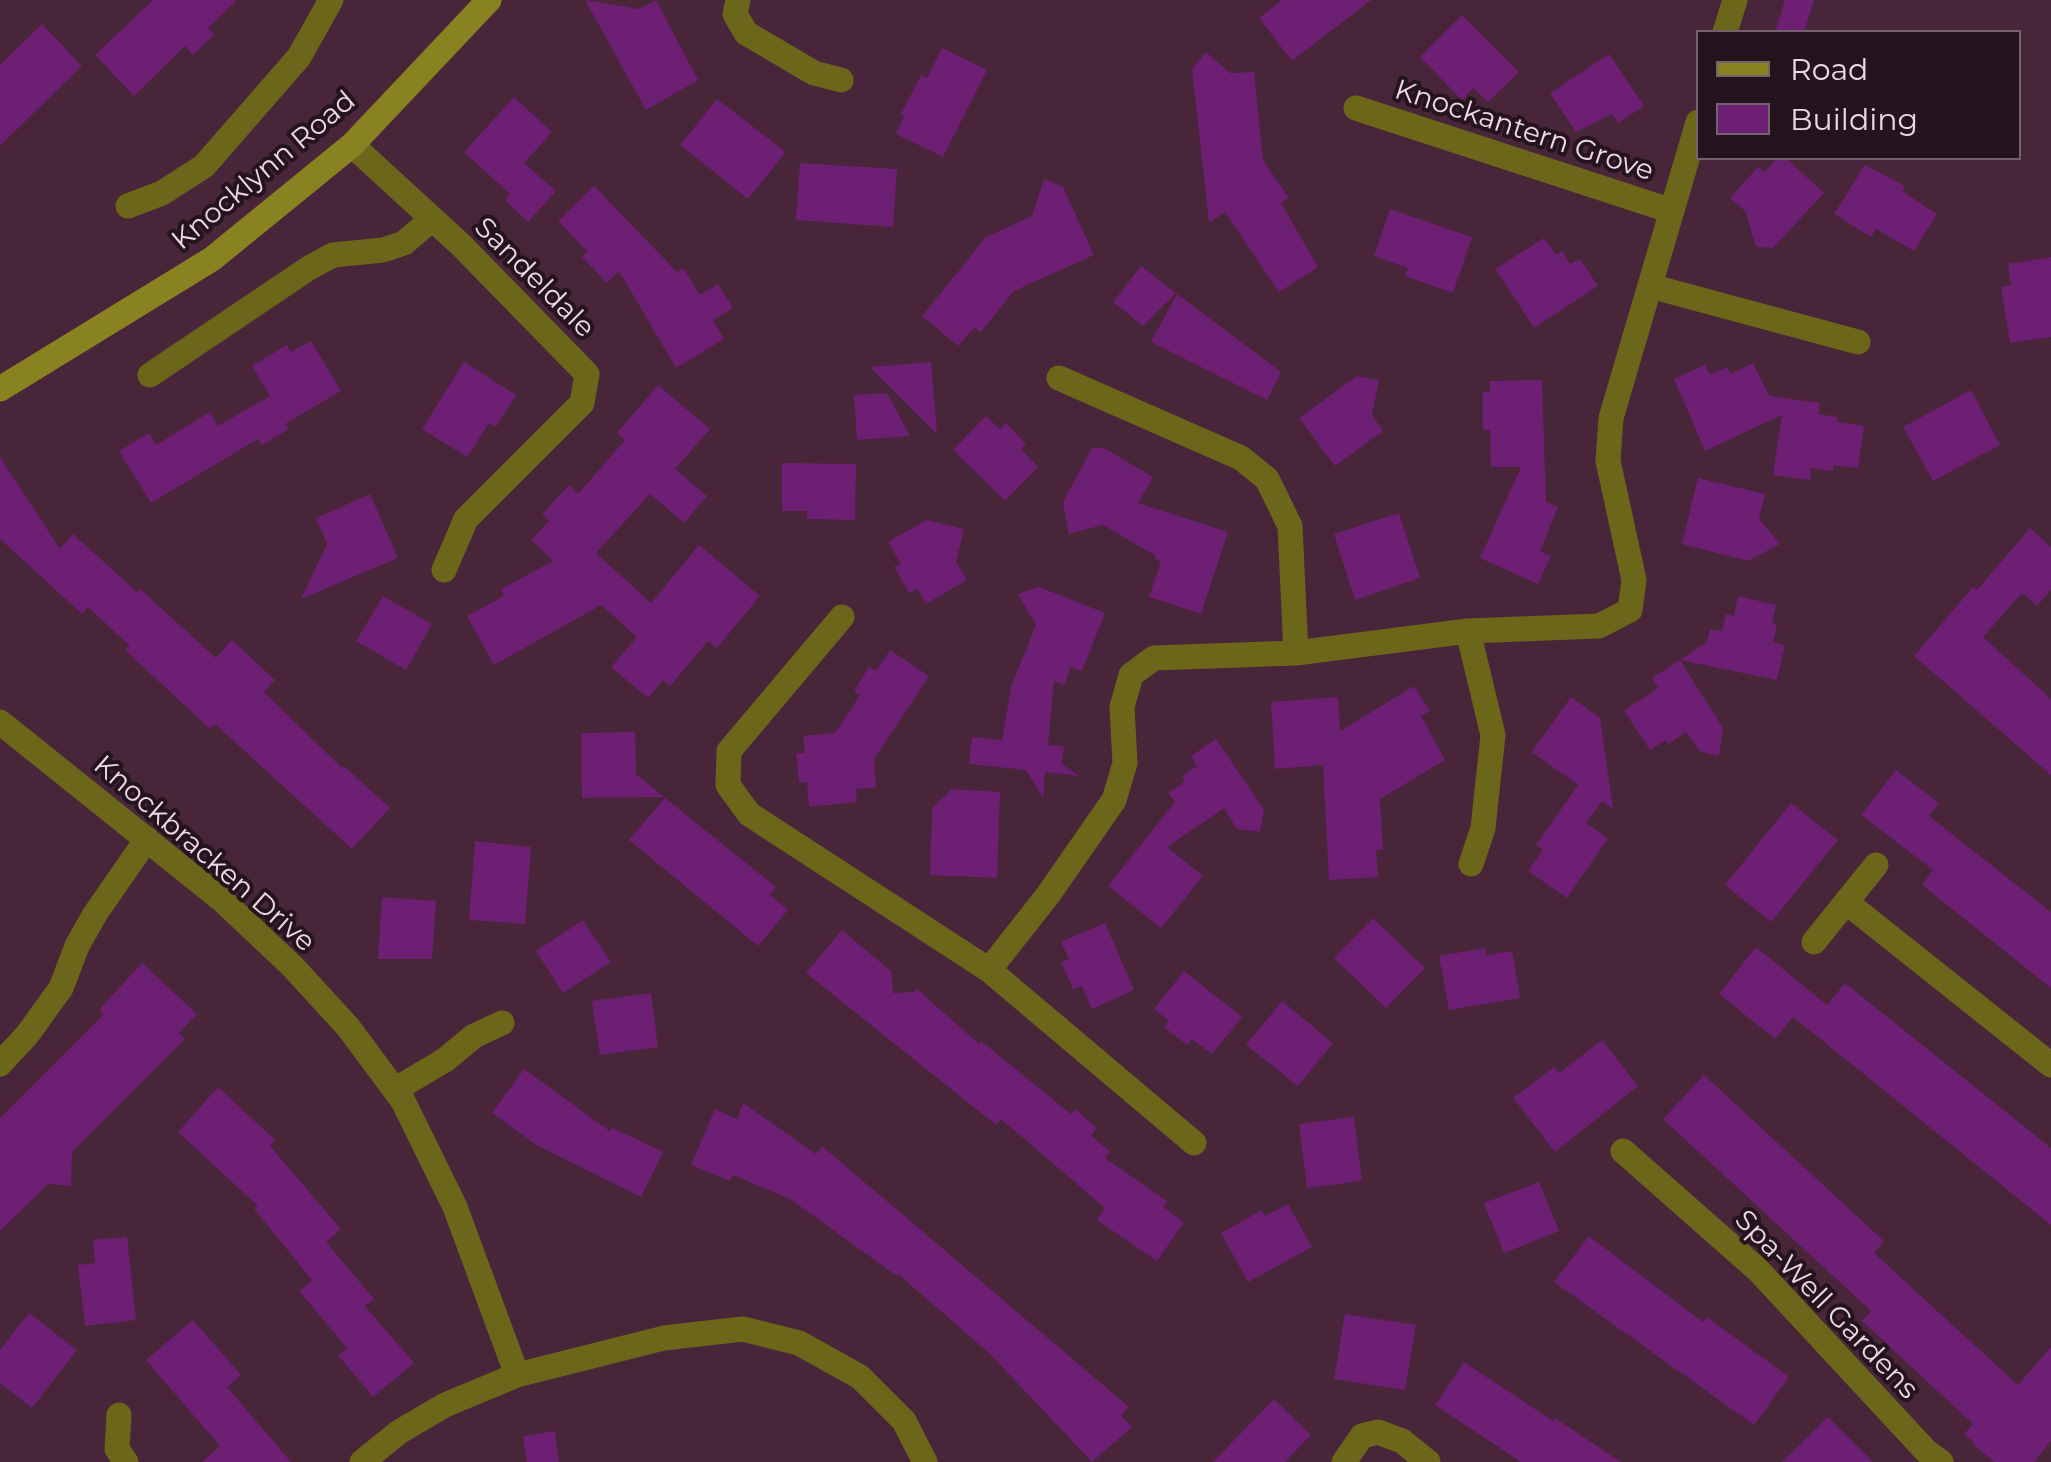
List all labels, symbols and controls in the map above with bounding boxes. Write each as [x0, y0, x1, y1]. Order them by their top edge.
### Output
legend [1696, 30, 2021, 160]
text: Road [1790, 51, 1868, 88]
street label: Knockantern Grove [1390, 73, 1658, 189]
street label: Knocklynn Road [165, 84, 363, 258]
text: Building [1790, 101, 1918, 138]
street label: Sandeldale [467, 211, 601, 345]
street label: Knockbracken Drive [86, 749, 322, 959]
street label: Spa-Well Gardens [1727, 1204, 1925, 1406]

